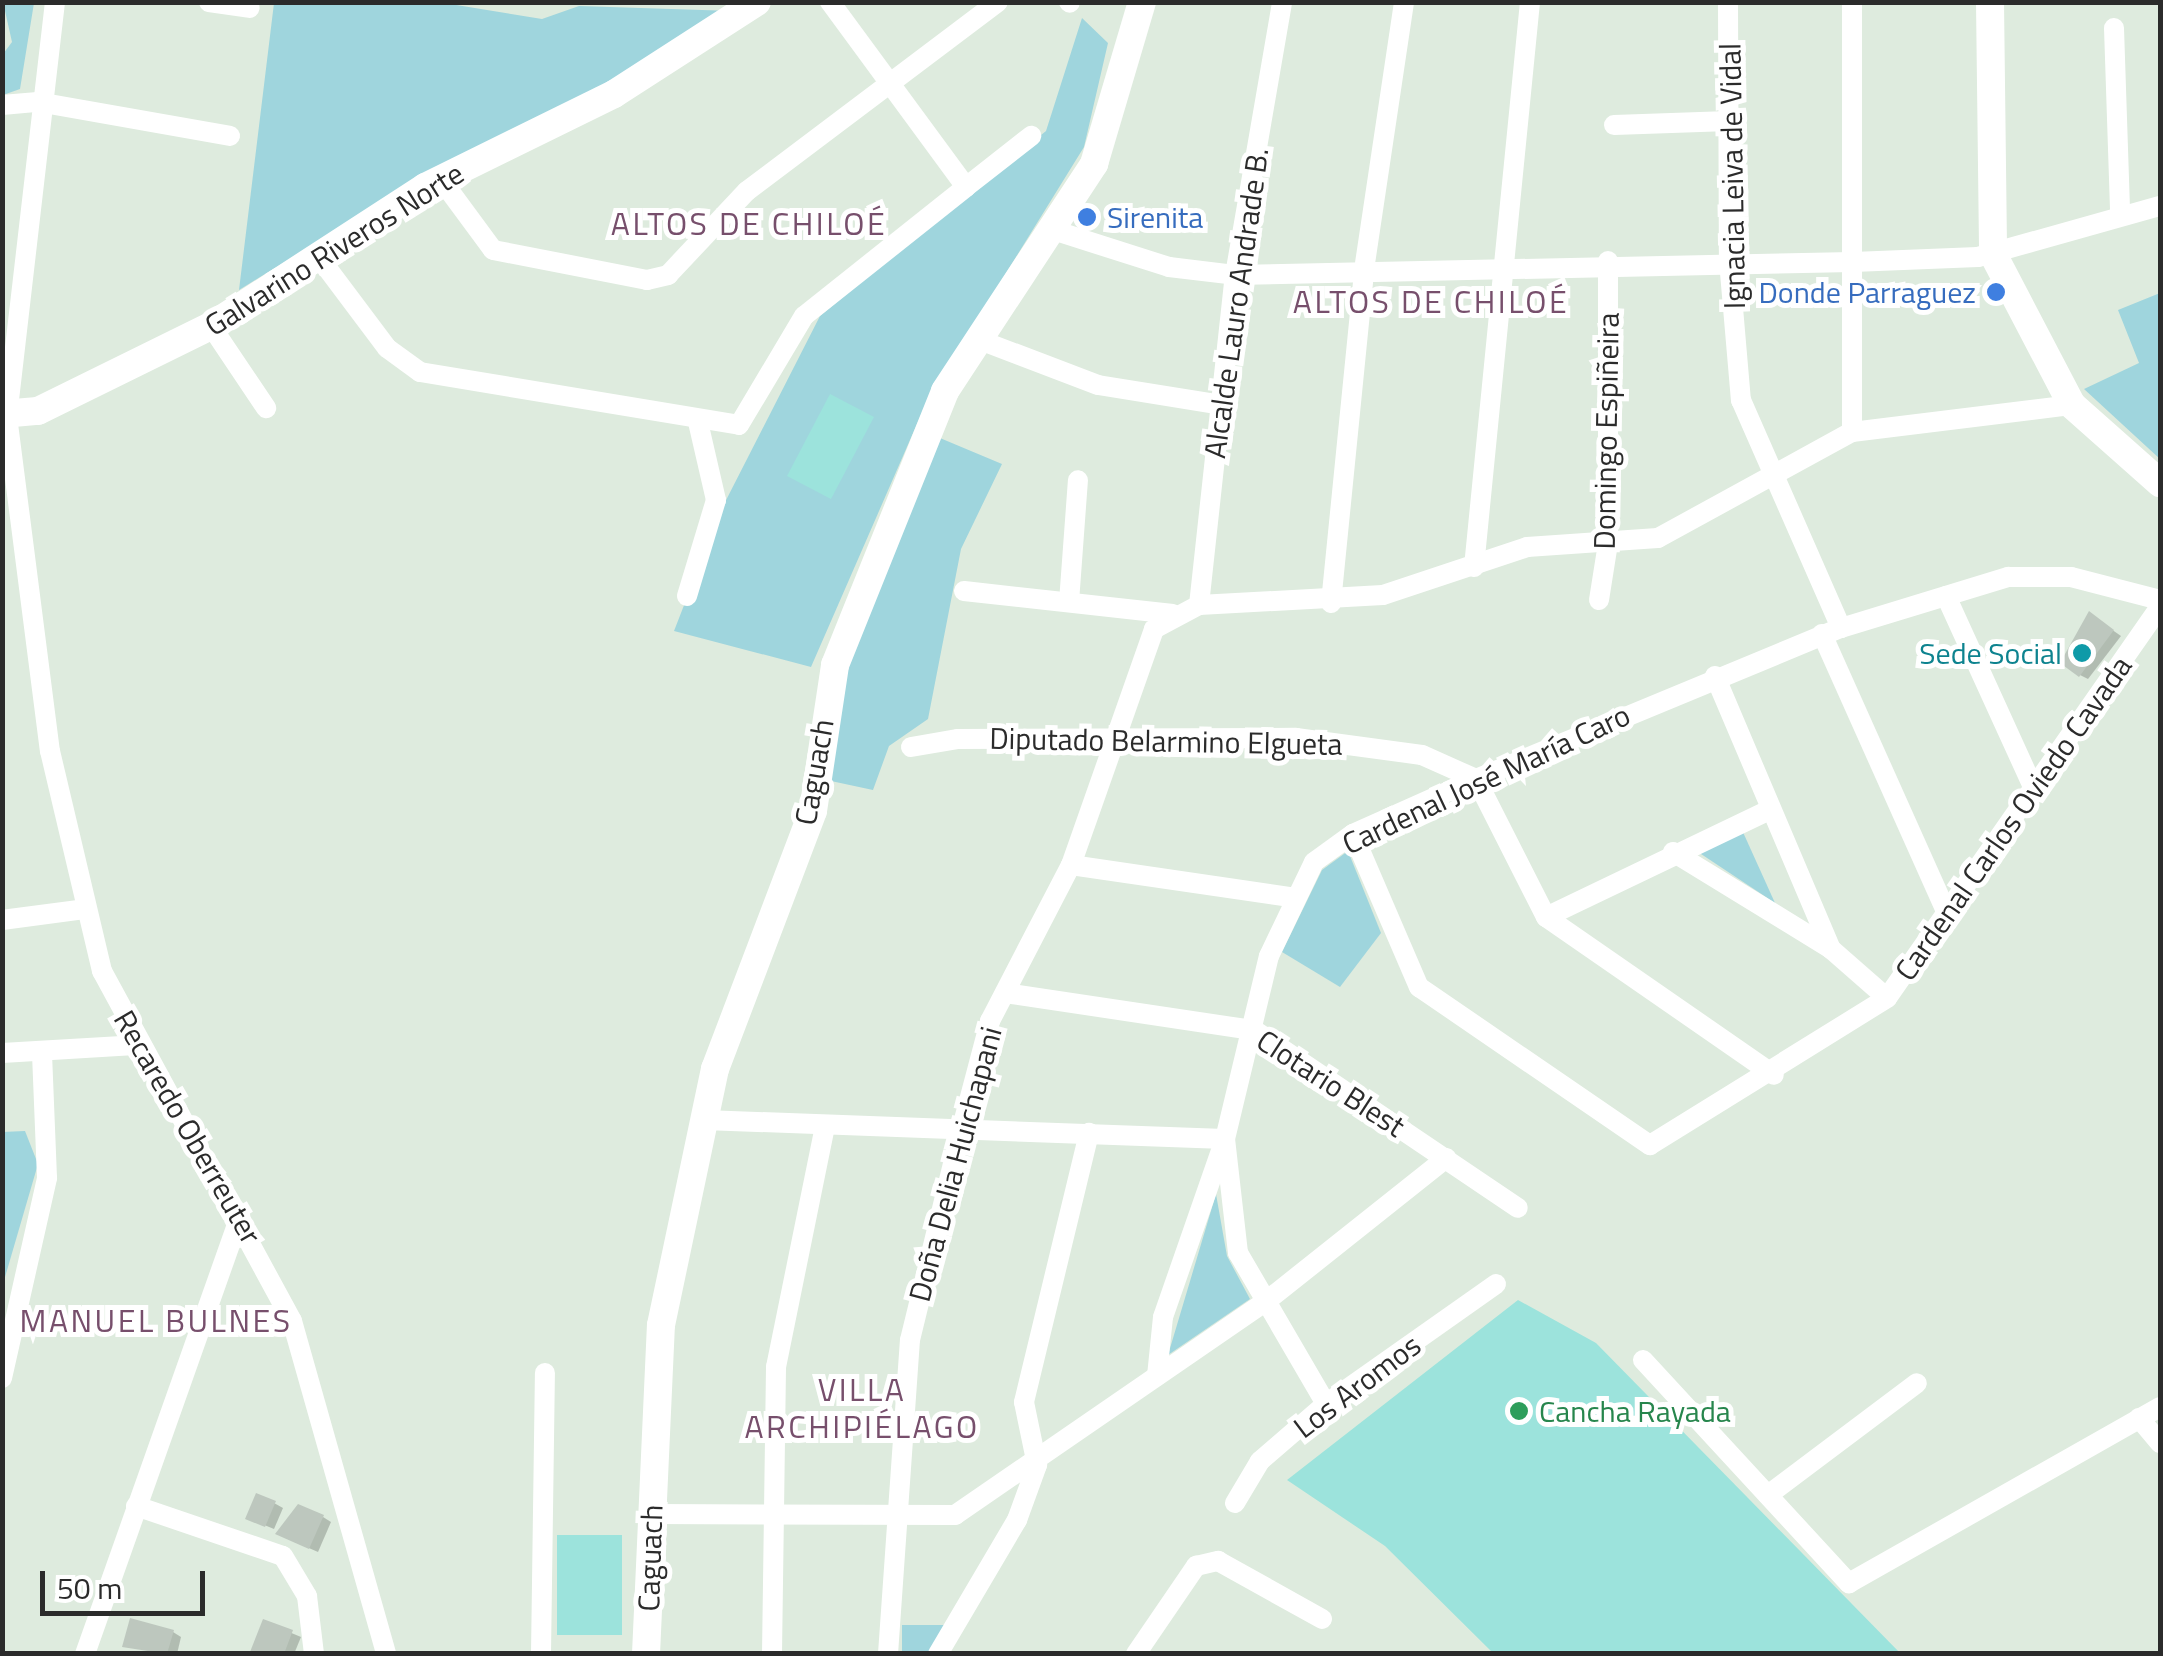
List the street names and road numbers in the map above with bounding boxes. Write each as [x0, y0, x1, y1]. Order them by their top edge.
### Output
street label: Ignacia Leiva de Vidal [1712, 43, 1752, 309]
street label: Alcalde Lauro Andrade B. [1196, 145, 1276, 461]
street label: Galvarino Riveros Norte [198, 155, 470, 343]
street label: Domingo Espiñeira [1586, 312, 1626, 550]
street label: Cardenal Carlos Oviedo Cavada [1887, 649, 2139, 987]
street label: Cardenal José María Caro [1336, 697, 1636, 861]
street label: Caguach [787, 716, 841, 828]
street label: Diputado Belarmino Elgueta [989, 720, 1343, 762]
street label: Recaredo Oberreuter [107, 1004, 269, 1250]
street label: Clotario Blest [1250, 1022, 1412, 1144]
street label: Doña Delia Huichapani [901, 1023, 1009, 1305]
street label: Los Aromos [1287, 1327, 1427, 1445]
street label: Caguach [630, 1504, 670, 1612]

